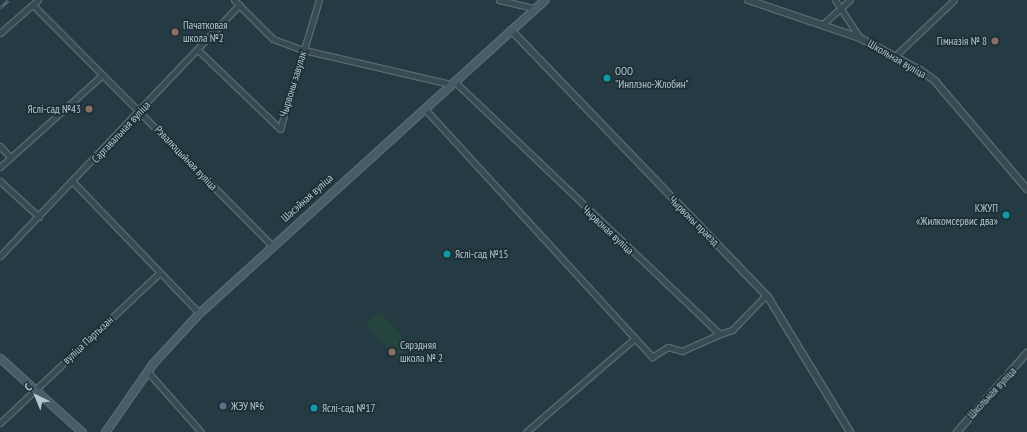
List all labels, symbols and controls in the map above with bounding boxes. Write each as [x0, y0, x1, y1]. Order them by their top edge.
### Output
place label: Пачатковая школа №2 [183, 19, 227, 45]
marker: Пачатковая школа №2 [170, 27, 180, 37]
place label: Гімназія № 8 [937, 34, 987, 48]
marker: Гімназія № 8 [990, 36, 1000, 46]
street label: Школьная вуліца [865, 37, 929, 81]
street label: Чырвоны завулак [277, 50, 309, 118]
place label: ООО "Инплэно-Жлобин" [615, 65, 689, 91]
marker: ООО "Инплэно-Жлобин" [602, 73, 612, 83]
street label: Сартавальная вуліца [89, 98, 153, 166]
place label: Яслі-сад №43 [28, 102, 81, 116]
marker: Яслі-сад №43 [84, 104, 94, 114]
street label: Рэвалюцыйная вуліца [152, 123, 220, 193]
street label: Шасэйная вуліца [278, 171, 336, 225]
street label: Чырвоны праезд [666, 193, 722, 249]
place label: КЖУП «Жилкомсервис два» [916, 202, 998, 228]
street label: Чырвоная вуліца [580, 203, 636, 257]
marker: КЖУП «Жилкомсервис два» [1001, 210, 1011, 220]
place label: Яслі-сад №15 [455, 247, 508, 261]
marker: Яслі-сад №15 [442, 249, 452, 259]
street label: вуліца Партызан [60, 313, 116, 367]
place label: Сярэдняя школа № 2 [400, 339, 443, 365]
marker: Сярэдняя школа № 2 [387, 347, 397, 357]
street label: Школьная вуліца [965, 365, 1019, 421]
north arrow [16, 376, 56, 416]
text: С [21, 380, 34, 394]
place label: ЖЭУ №6 [231, 399, 264, 413]
marker: ЖЭУ №6 [218, 401, 228, 411]
place label: Яслі-сад №17 [322, 401, 375, 415]
marker: Яслі-сад №17 [309, 403, 319, 413]

